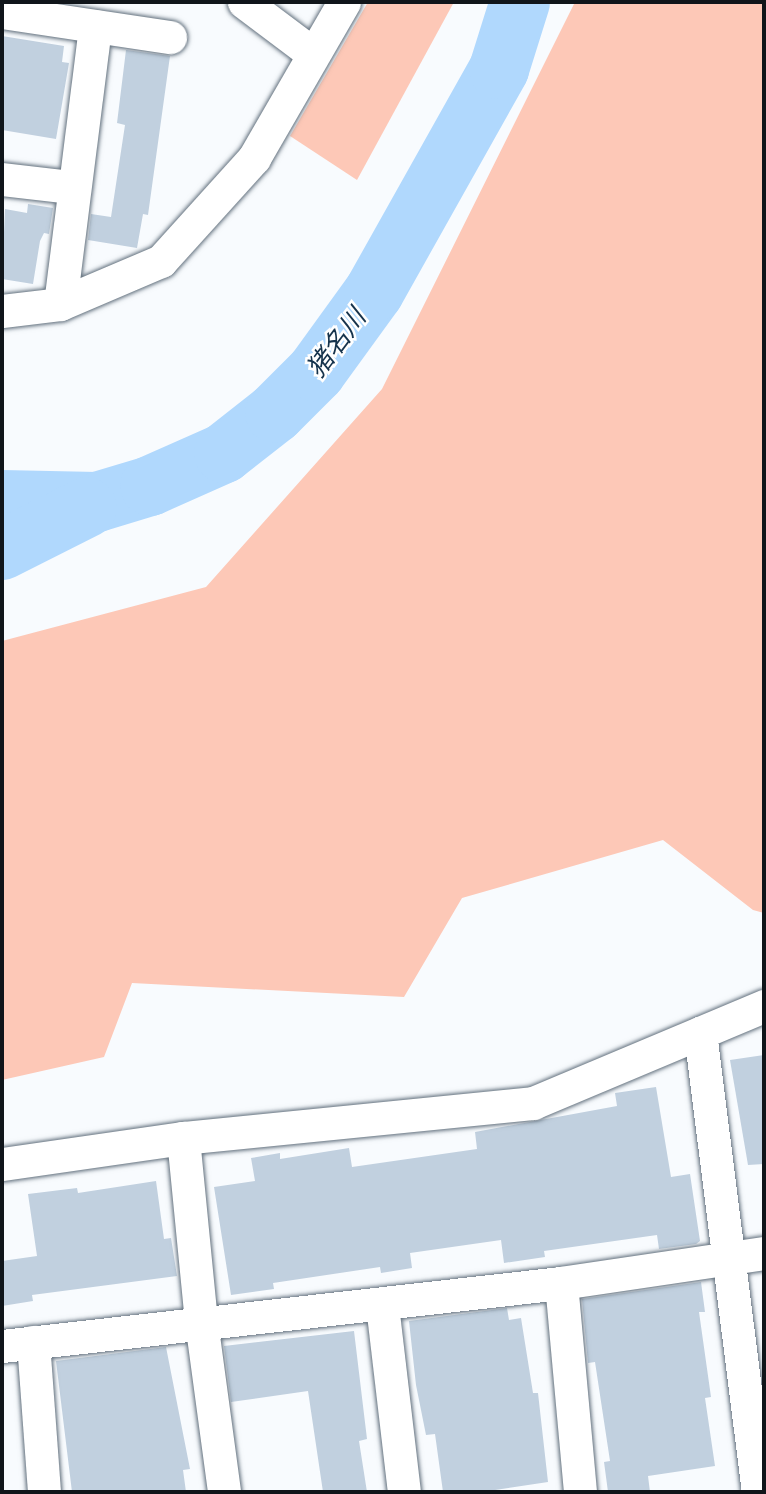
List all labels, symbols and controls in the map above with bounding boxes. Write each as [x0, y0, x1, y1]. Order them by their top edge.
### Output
water label: 猪名川 [300, 302, 372, 384]

